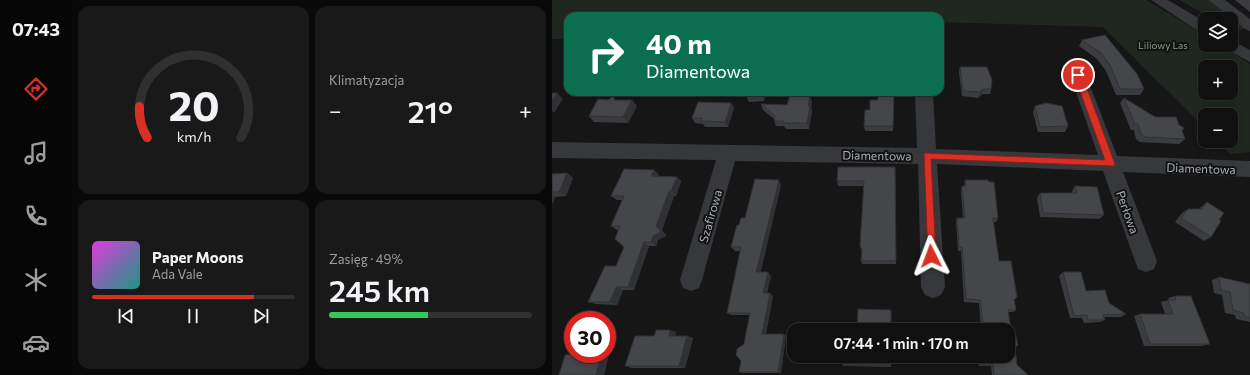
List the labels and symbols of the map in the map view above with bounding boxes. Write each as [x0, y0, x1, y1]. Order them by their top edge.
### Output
park label: Liliowy Las [1138, 39, 1188, 51]
pin [1061, 58, 1095, 92]
street label: Diamentowa [842, 147, 912, 163]
street label: Diamentowa [1166, 160, 1236, 176]
street label: Szafirowa [696, 188, 724, 244]
street label: Perłowa [1114, 189, 1142, 235]
position arrow [910, 235, 952, 277]
speed limit sign: 30 [564, 311, 616, 363]

